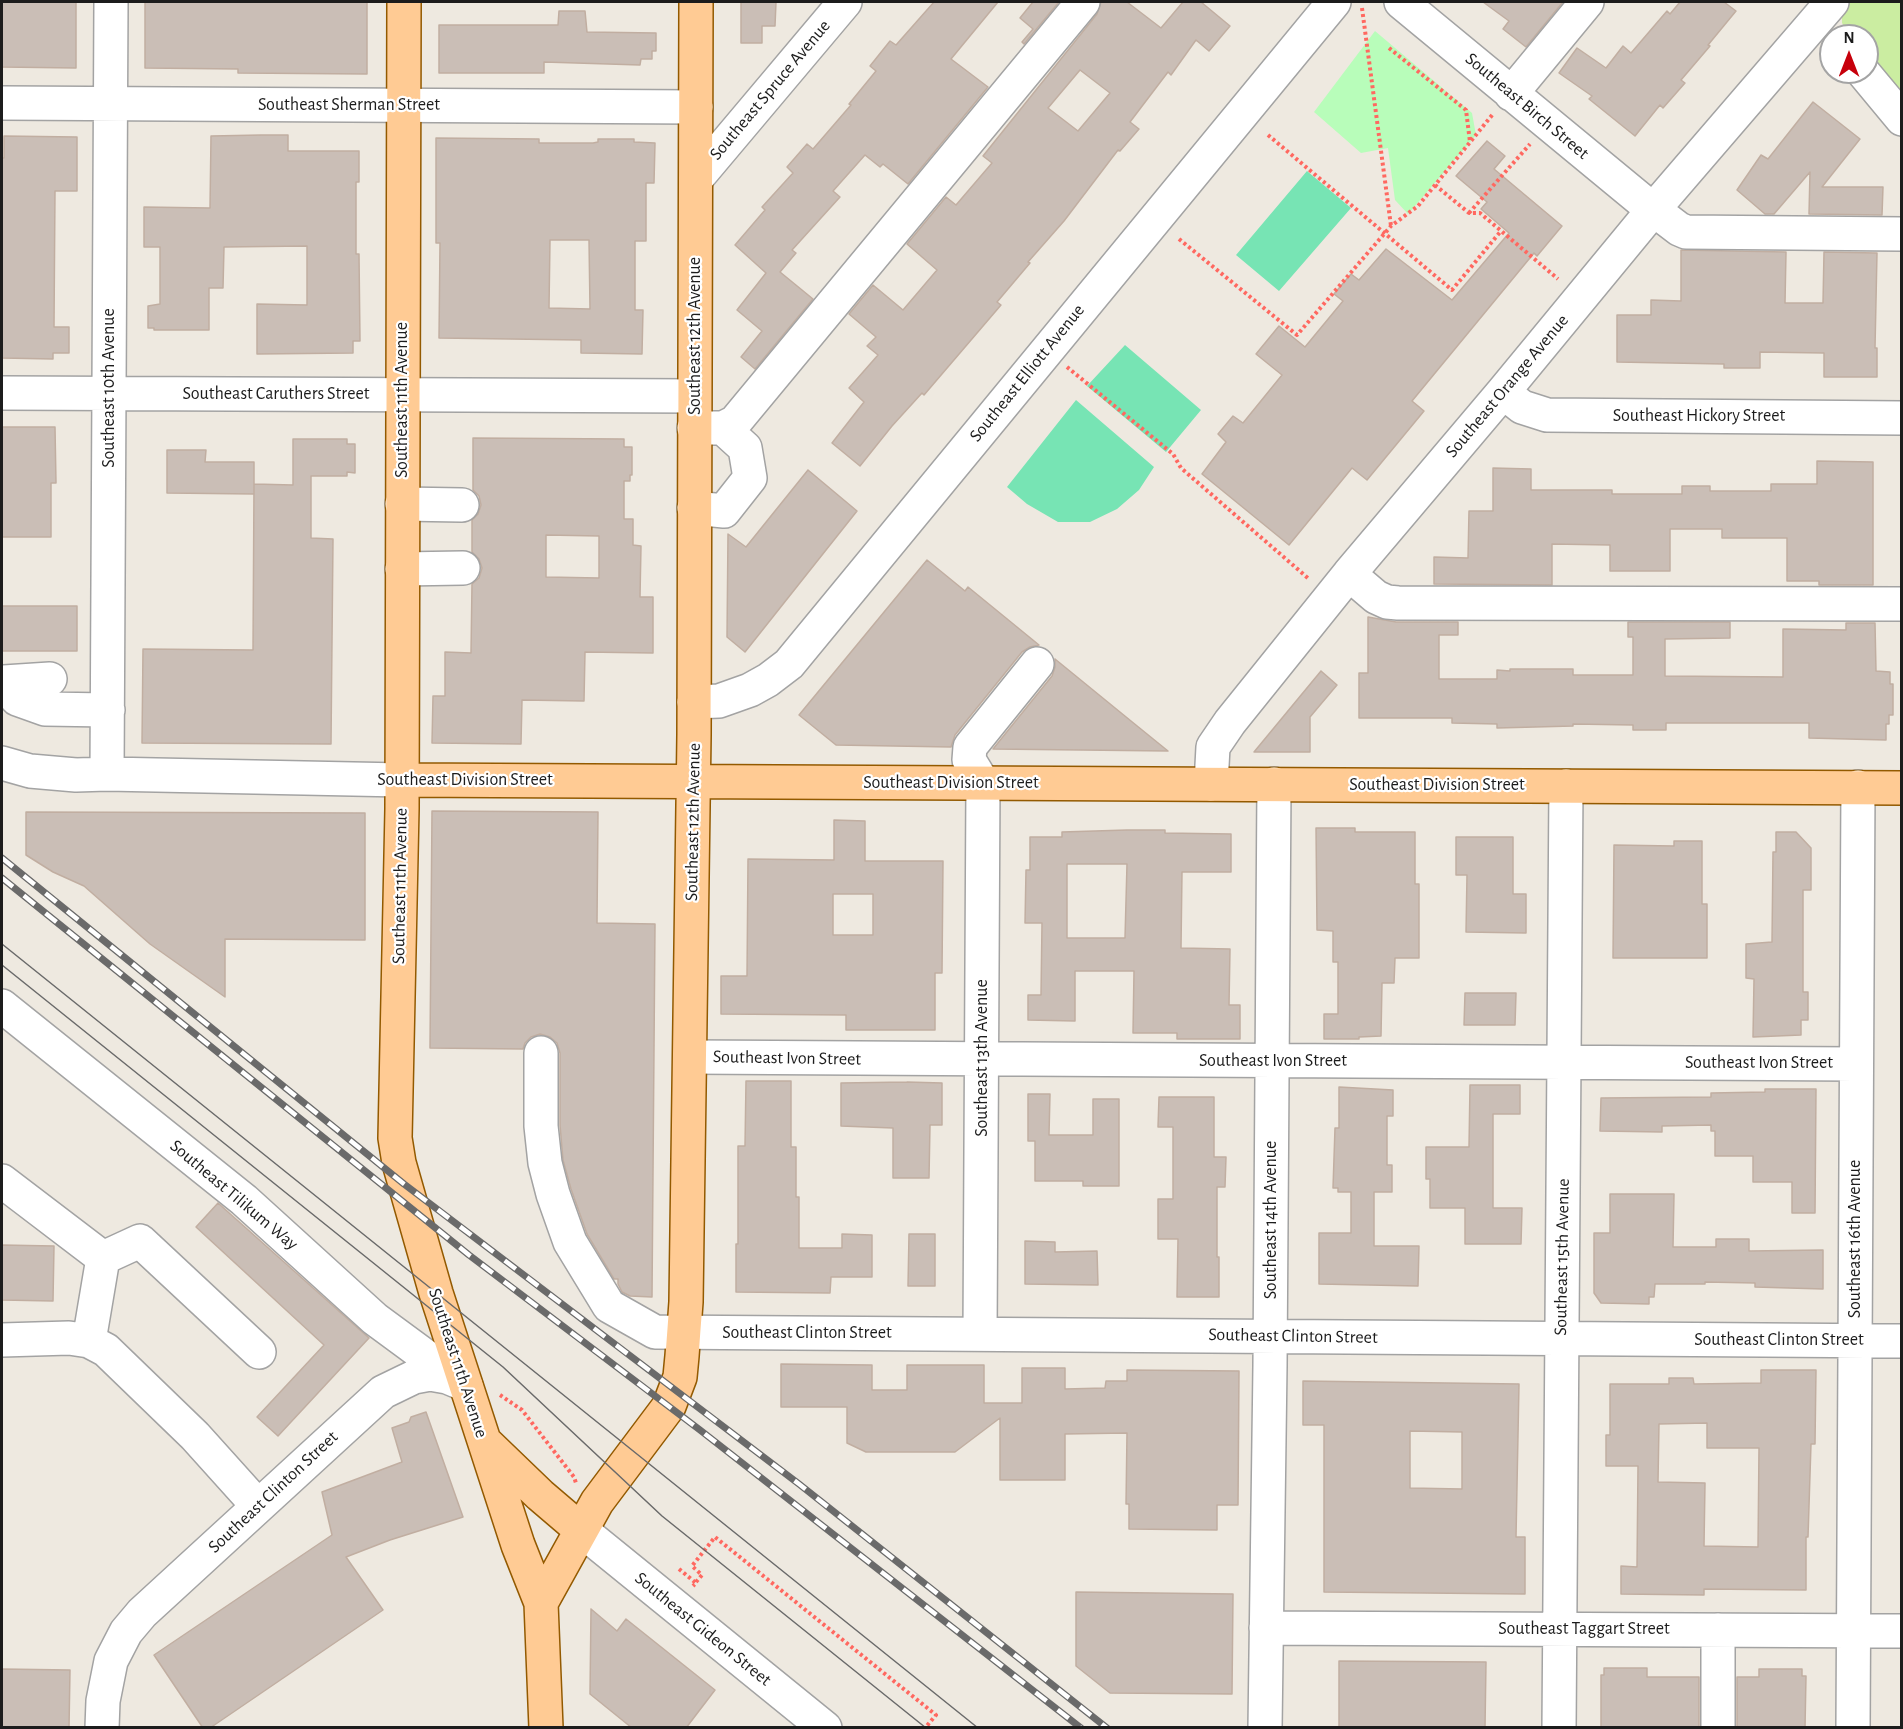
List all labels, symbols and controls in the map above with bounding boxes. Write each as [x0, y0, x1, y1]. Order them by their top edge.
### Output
street label: Southeast Spruce Avenue [705, 16, 835, 164]
north arrow [1819, 24, 1879, 84]
text: N [1843, 30, 1855, 46]
street label: Southeast Birch Street [1461, 48, 1593, 164]
street label: Southeast Sherman Street [258, 94, 440, 116]
street label: Southeast 12th Avenue [684, 257, 706, 415]
street label: Southeast Elliott Avenue [965, 300, 1089, 446]
street label: Southeast 10th Avenue [98, 308, 120, 468]
street label: Southeast Orange Avenue [1441, 310, 1573, 462]
street label: Southeast 11th Avenue [391, 322, 413, 478]
street label: Southeast Caruthers Street [183, 383, 369, 405]
street label: Southeast Hickory Street [1613, 405, 1785, 427]
street label: Southeast 12th Avenue [681, 743, 705, 901]
street label: Southeast Division Street [377, 769, 553, 791]
street label: Southeast Division Street [863, 772, 1039, 794]
street label: Southeast Division Street [1349, 774, 1525, 796]
street label: Southeast 11th Avenue [388, 808, 412, 964]
street label: Southeast 13th Avenue [971, 979, 993, 1137]
street label: Southeast Ivon Street [713, 1046, 861, 1070]
street label: Southeast Ivon Street [1199, 1050, 1347, 1072]
street label: Southeast Ivon Street [1685, 1052, 1833, 1074]
street label: Southeast Tilikum Way [166, 1135, 302, 1255]
street label: Southeast 14th Avenue [1260, 1141, 1282, 1299]
street label: Southeast 16th Avenue [1844, 1160, 1866, 1318]
street label: Southeast 15th Avenue [1550, 1178, 1574, 1336]
street label: Southeast 11th Avenue [424, 1285, 492, 1441]
street label: Southeast Clinton Street [722, 1322, 892, 1344]
street label: Southeast Clinton Street [1208, 1324, 1378, 1348]
street label: Southeast Clinton Street [1694, 1329, 1864, 1351]
street label: Southeast Clinton Street [204, 1426, 342, 1558]
street label: Southeast Gideon Street [630, 1567, 776, 1691]
street label: Southeast Taggart Street [1498, 1618, 1670, 1640]

